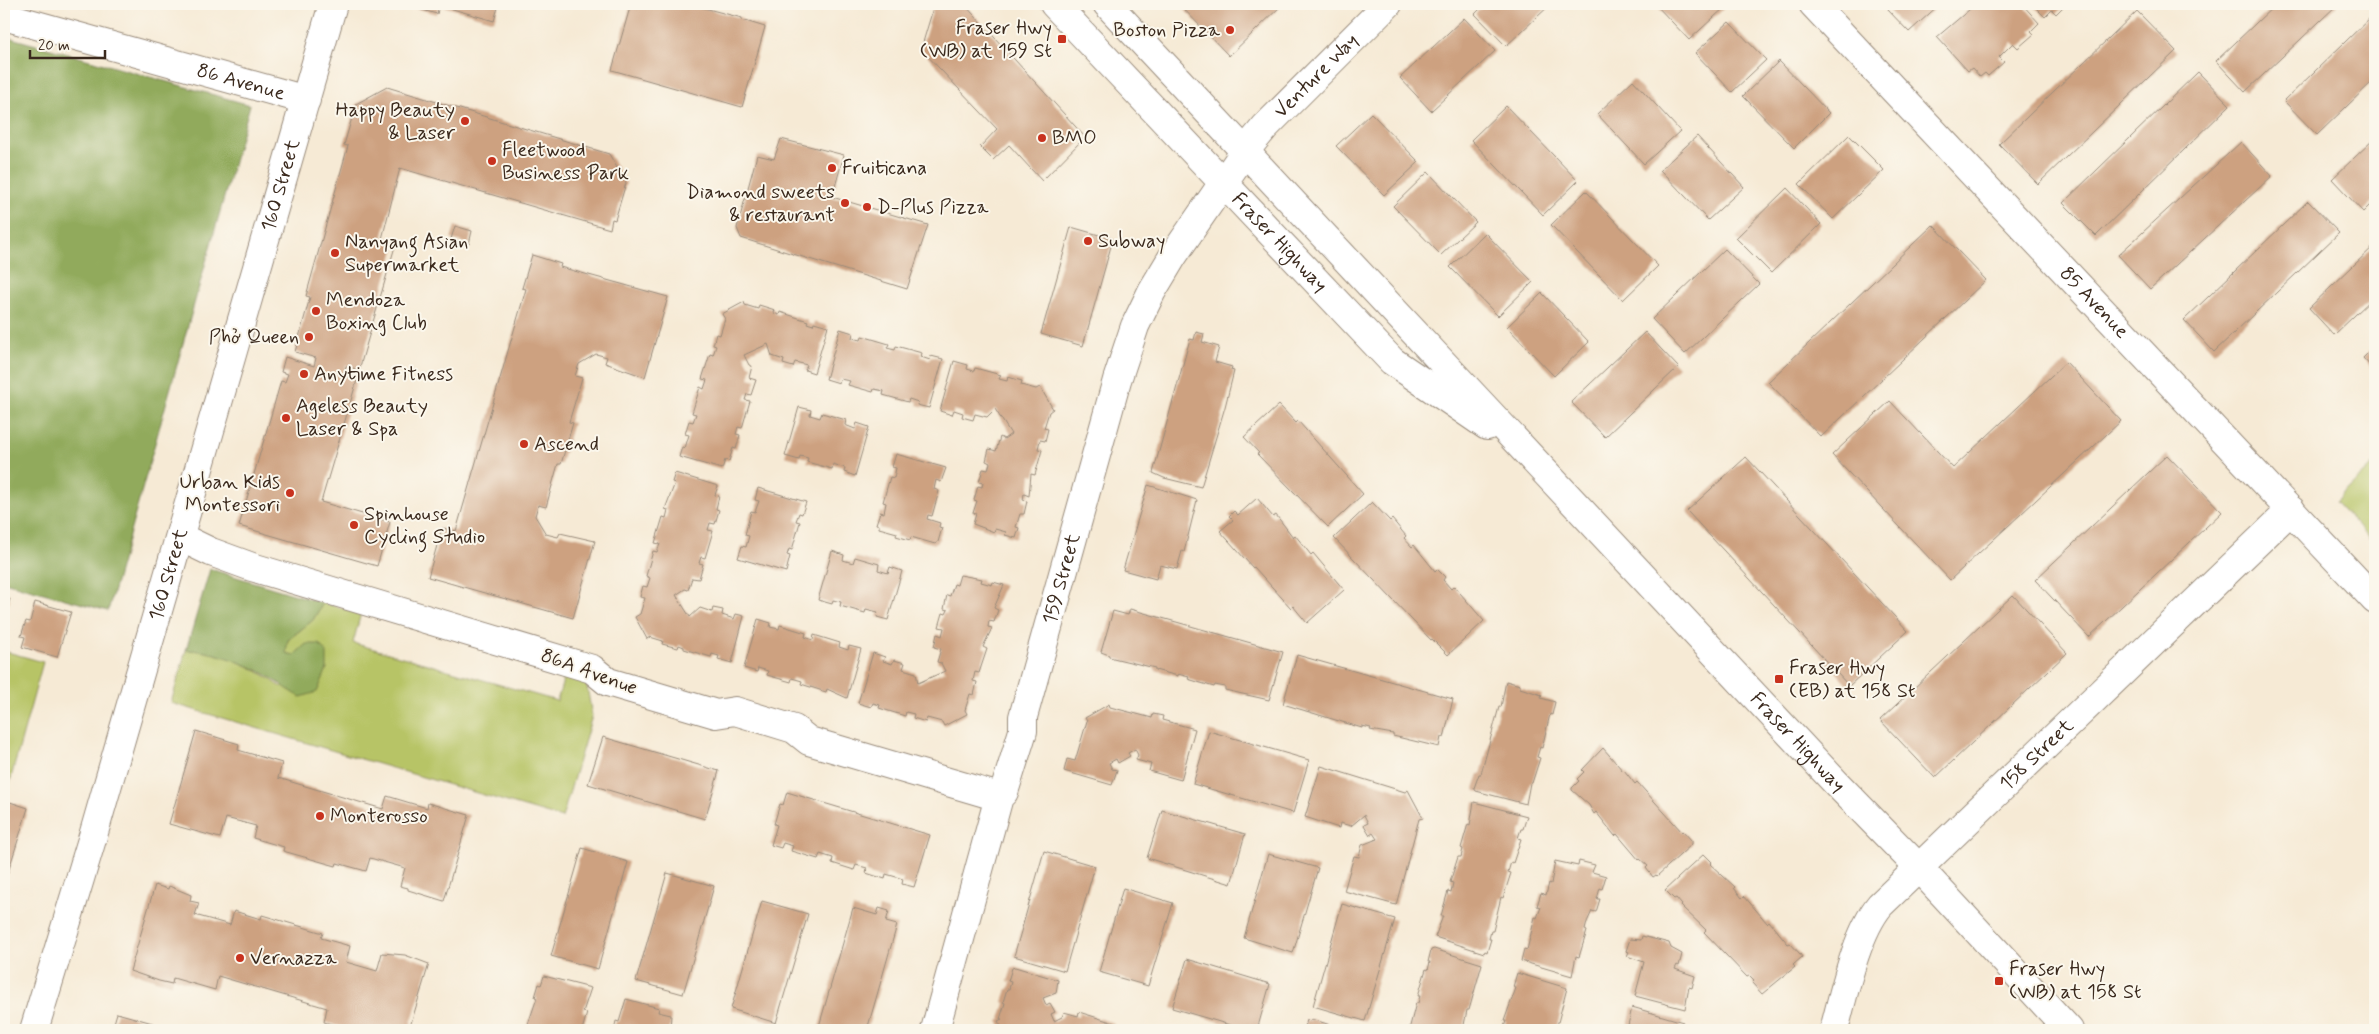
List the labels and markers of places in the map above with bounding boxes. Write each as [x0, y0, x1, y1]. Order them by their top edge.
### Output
place label: Fraser Hwy (WB) at 159 St [920, 15, 1052, 65]
place label: Boston Pizza [1113, 17, 1221, 44]
marker: Boston Pizza [1224, 24, 1236, 36]
marker: Fraser Hwy (WB) at 159 St [1056, 33, 1068, 45]
place label: Happy Beauty & Laser [336, 97, 456, 147]
marker: Happy Beauty & Laser [459, 115, 471, 127]
place label: BMO [1052, 125, 1097, 152]
marker: BMO [1036, 132, 1048, 144]
place label: Fleetwood Business Park [502, 137, 629, 187]
marker: Fleetwood Business Park [486, 155, 498, 167]
place label: Fruiticana [842, 155, 927, 182]
marker: Fruiticana [826, 162, 838, 174]
place label: Diamond sweets & restaurant [686, 179, 835, 229]
place label: D-Plus Pizza [877, 194, 990, 221]
marker: Diamond sweets & restaurant [839, 197, 851, 209]
marker: D-Plus Pizza [861, 201, 873, 213]
place label: Subway [1098, 228, 1165, 255]
place label: Nanyang Asian Supermarket [345, 229, 468, 279]
marker: Subway [1082, 235, 1094, 247]
marker: Nanyang Asian Supermarket [329, 247, 341, 259]
place label: Mendoza Boxing Club [326, 287, 427, 337]
marker: Mendoza Boxing Club [310, 305, 322, 317]
place label: Phở Queen [209, 324, 299, 351]
marker: Phở Queen [303, 331, 315, 343]
place label: Anytime Fitness [314, 361, 453, 388]
marker: Anytime Fitness [298, 368, 310, 380]
place label: Ageless Beauty Laser & Spa [296, 393, 428, 443]
marker: Ageless Beauty Laser & Spa [280, 412, 292, 424]
place label: Ascend [534, 431, 599, 458]
marker: Ascend [518, 438, 530, 450]
place label: Urban Kids Montessori [179, 469, 280, 519]
marker: Urban Kids Montessori [284, 487, 296, 499]
place label: Spinhouse Cycling Studio [364, 501, 485, 553]
marker: Spinhouse Cycling Studio [348, 519, 360, 531]
place label: Fraser Hwy (EB) at 158 St [1789, 655, 1915, 705]
marker: Fraser Hwy (EB) at 158 St [1773, 673, 1785, 685]
place label: Monterosso [330, 803, 428, 830]
marker: Monterosso [314, 810, 326, 822]
place label: Vernazza [250, 945, 338, 972]
marker: Vernazza [234, 952, 246, 964]
place label: Fraser Hwy (WB) at 158 St [2009, 956, 2141, 1006]
marker: Fraser Hwy (WB) at 158 St [1993, 975, 2005, 987]

